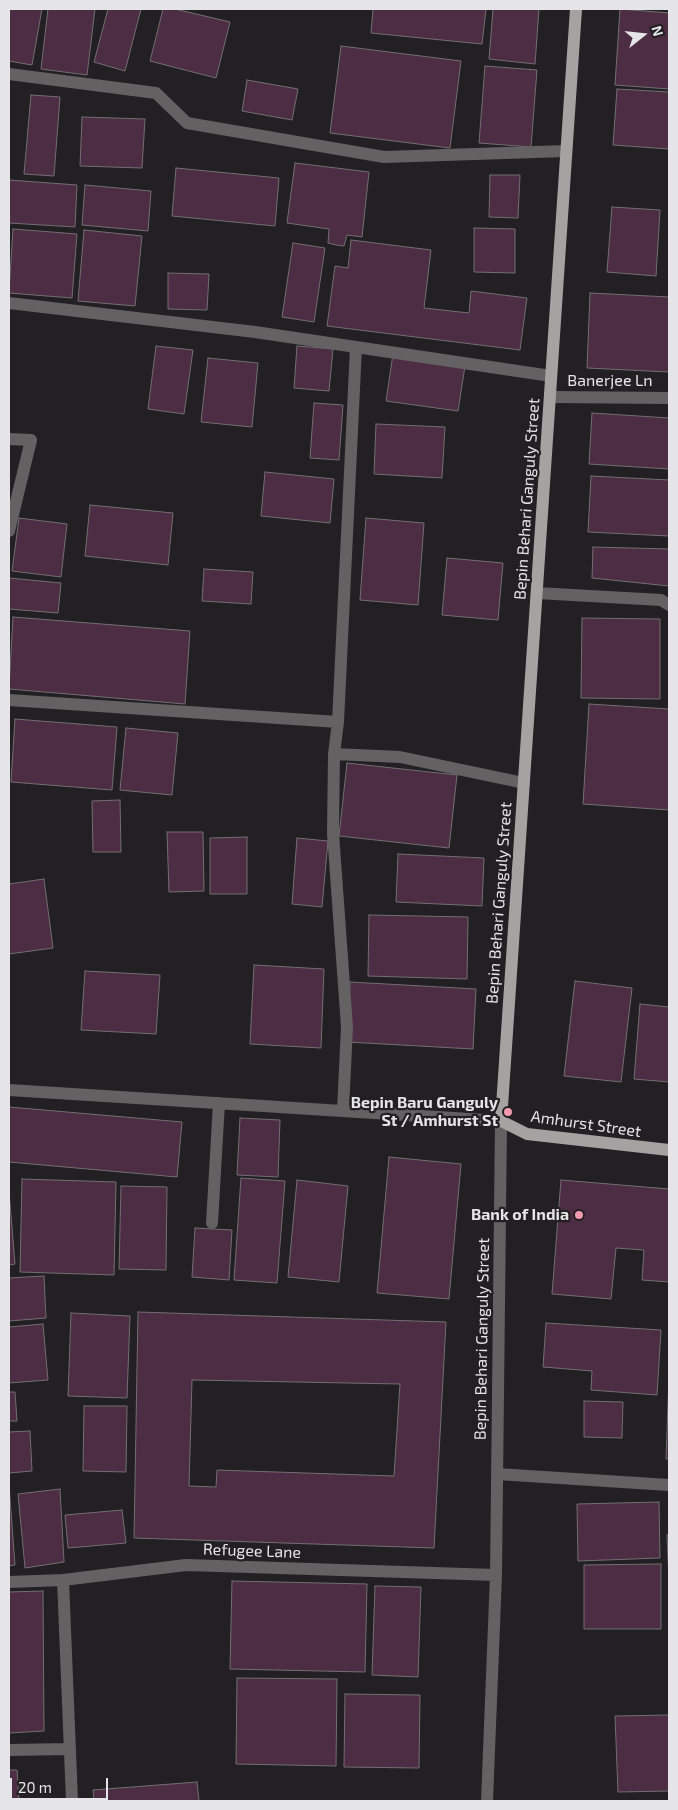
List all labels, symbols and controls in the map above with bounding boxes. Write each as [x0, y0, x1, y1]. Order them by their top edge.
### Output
north arrow [618, 10, 668, 60]
text: N [648, 24, 667, 38]
street label: Banerjee Ln [567, 371, 653, 391]
street label: Bepin Behari Ganguly Street [510, 397, 544, 601]
street label: Bepin Behari Ganguly Street [482, 801, 516, 1005]
place label: Bepin Baru Ganguly St / Amhurst St [351, 1093, 498, 1131]
marker: Bepin Baru Ganguly St / Amhurst St [502, 1106, 514, 1118]
street label: Amhurst Street [530, 1107, 642, 1141]
place label: Bank of India [471, 1205, 569, 1225]
marker: Bank of India [573, 1209, 585, 1221]
street label: Bepin Behari Ganguly Street [471, 1238, 493, 1440]
street label: Refugee Lane [203, 1540, 301, 1562]
scale bar [12, 1768, 110, 1800]
text: 20 m [18, 1778, 52, 1796]

